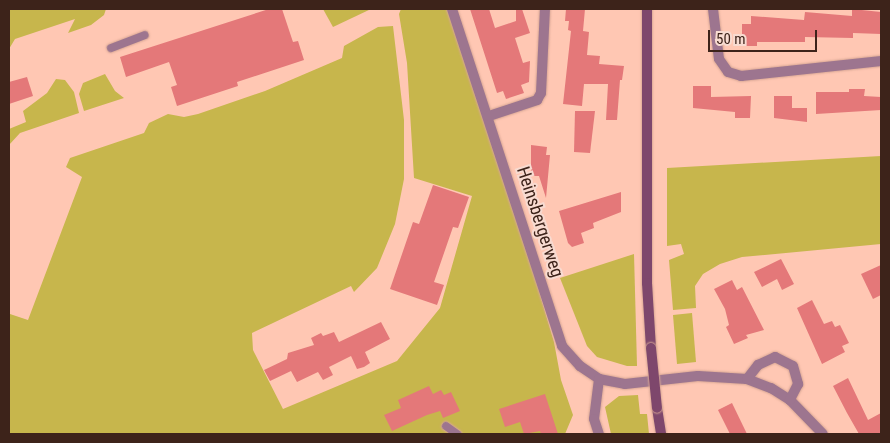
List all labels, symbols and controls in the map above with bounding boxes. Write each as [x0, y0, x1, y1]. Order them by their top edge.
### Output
scale bar [710, 20, 819, 52]
text: 50 m [716, 30, 746, 48]
street label: Heinsbergerweg [512, 164, 568, 280]

